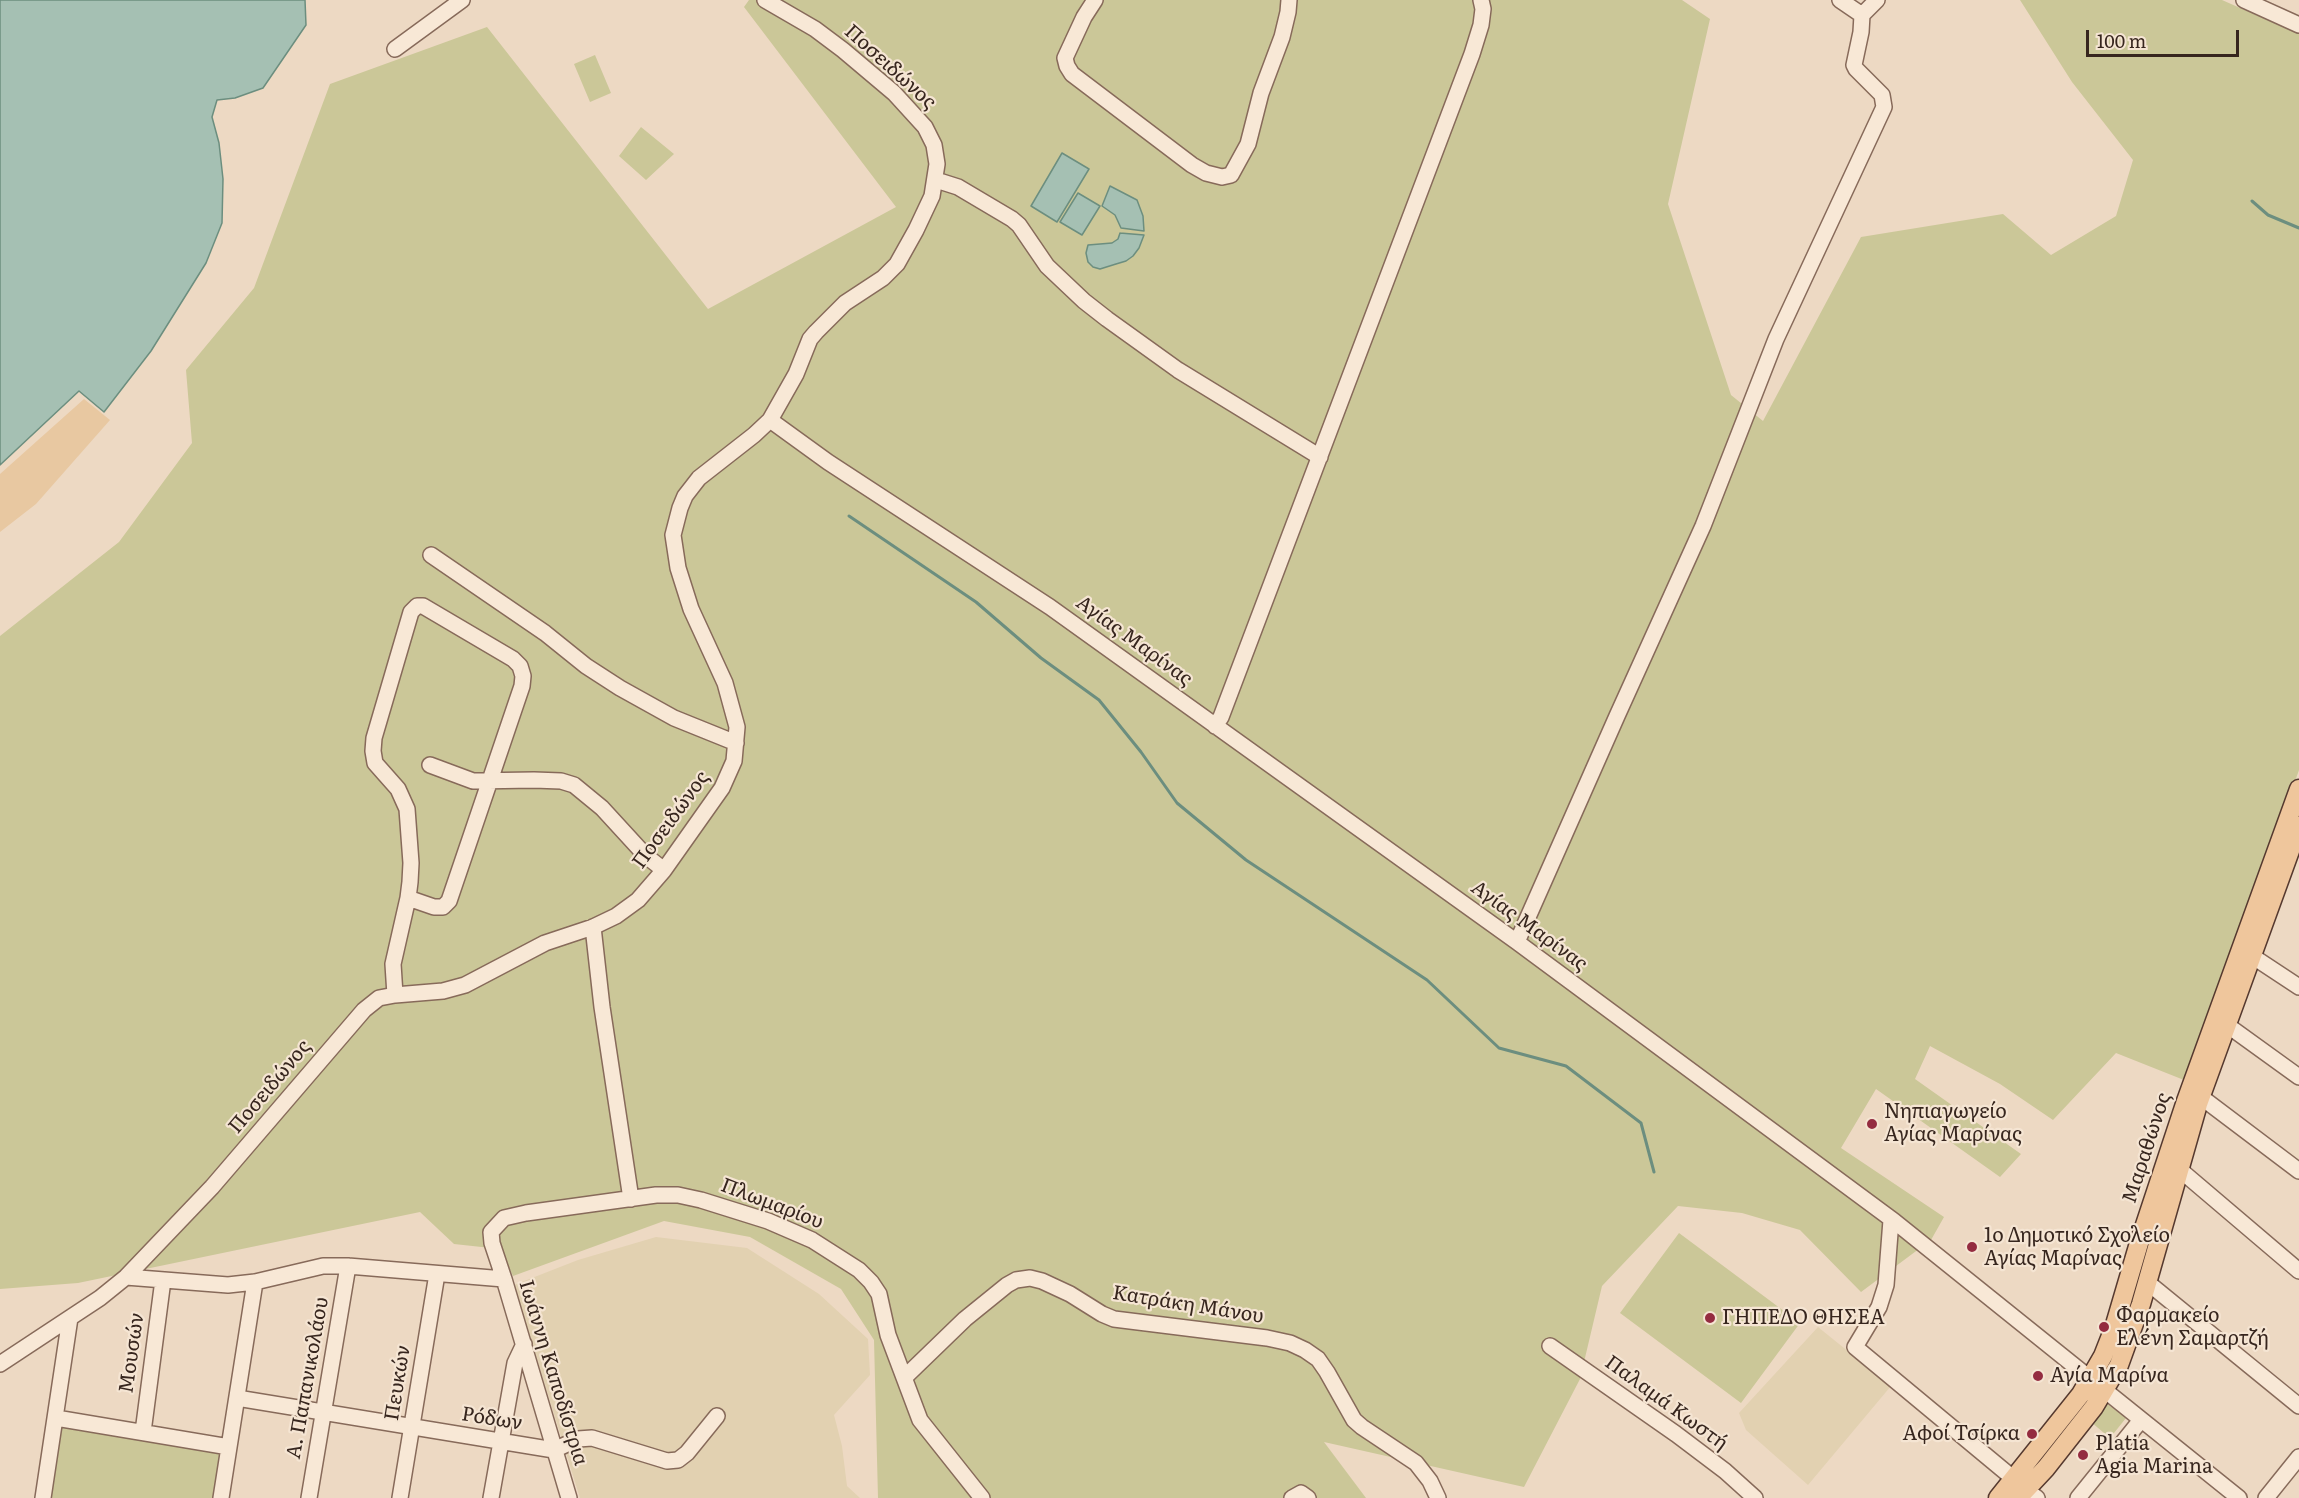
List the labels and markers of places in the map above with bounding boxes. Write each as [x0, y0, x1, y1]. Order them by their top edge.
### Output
place label: Νηπιαγωγείο Αγίας Μαρίνας [1884, 1100, 2022, 1147]
marker: Νηπιαγωγείο Αγίας Μαρίνας [1865, 1117, 1879, 1131]
place label: 1ο Δημοτικό Σχολείο Αγίας Μαρίνας [1984, 1224, 2170, 1271]
marker: 1ο Δημοτικό Σχολείο Αγίας Μαρίνας [1965, 1240, 1979, 1254]
place label: Φαρμακείο Ελένη Σαμαρτζή [2116, 1304, 2269, 1351]
place label: ΓΗΠΕΔΟ ΘΗΣΕΑ [1722, 1306, 1885, 1330]
marker: ΓΗΠΕΔΟ ΘΗΣΕΑ [1703, 1311, 1717, 1325]
marker: Φαρμακείο Ελένη Σαμαρτζή [2097, 1320, 2111, 1334]
place label: Αγία Μαρίνα [2050, 1364, 2169, 1388]
marker: Αγία Μαρίνα [2031, 1369, 2045, 1383]
place label: Αφοί Τσίρκα [1903, 1422, 2020, 1446]
marker: Αφοί Τσίρκα [2025, 1427, 2039, 1441]
place label: Platia Agia Marina [2095, 1432, 2213, 1479]
marker: Platia Agia Marina [2076, 1448, 2090, 1462]

